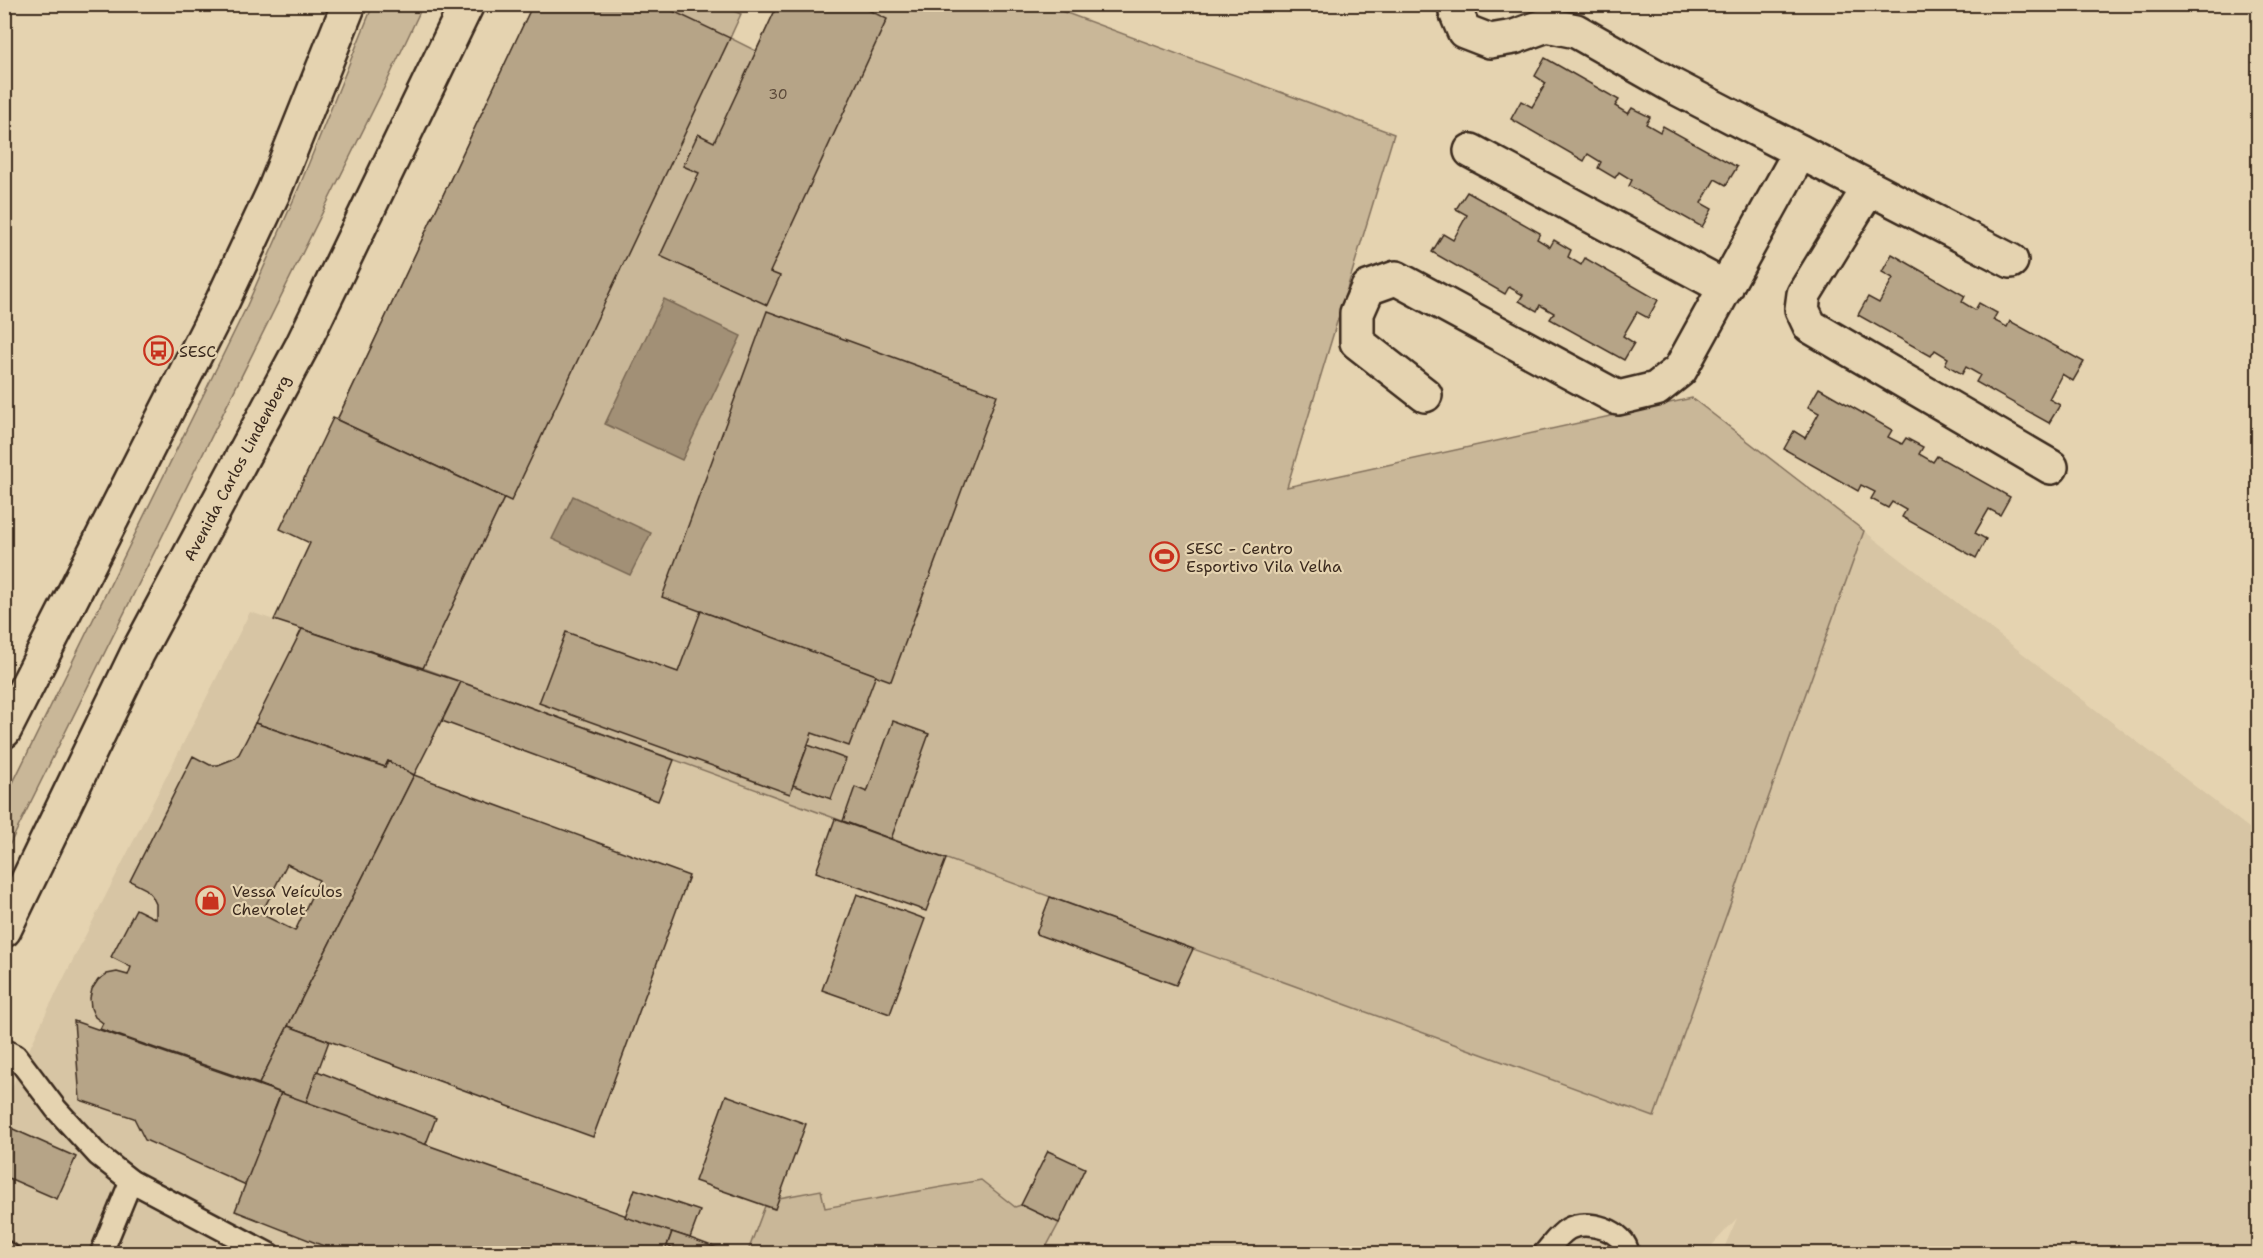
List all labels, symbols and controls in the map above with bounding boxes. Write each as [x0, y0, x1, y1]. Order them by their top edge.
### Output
house number: 30 [768, 85, 788, 103]
bus stop icon: SESC [142, 335, 174, 367]
place label: SESC [179, 341, 216, 362]
street label: Avenida Carlos Lindenberg [179, 371, 295, 565]
place label: SESC - Centro Esportivo Vila Velha [1186, 538, 1342, 577]
sports icon: SESC - Centro Esportivo Vila Velha [1149, 541, 1181, 573]
place label: Vessa Veículos Chevrolet [232, 881, 343, 920]
shop icon: Vessa Veículos Chevrolet [195, 884, 227, 916]

